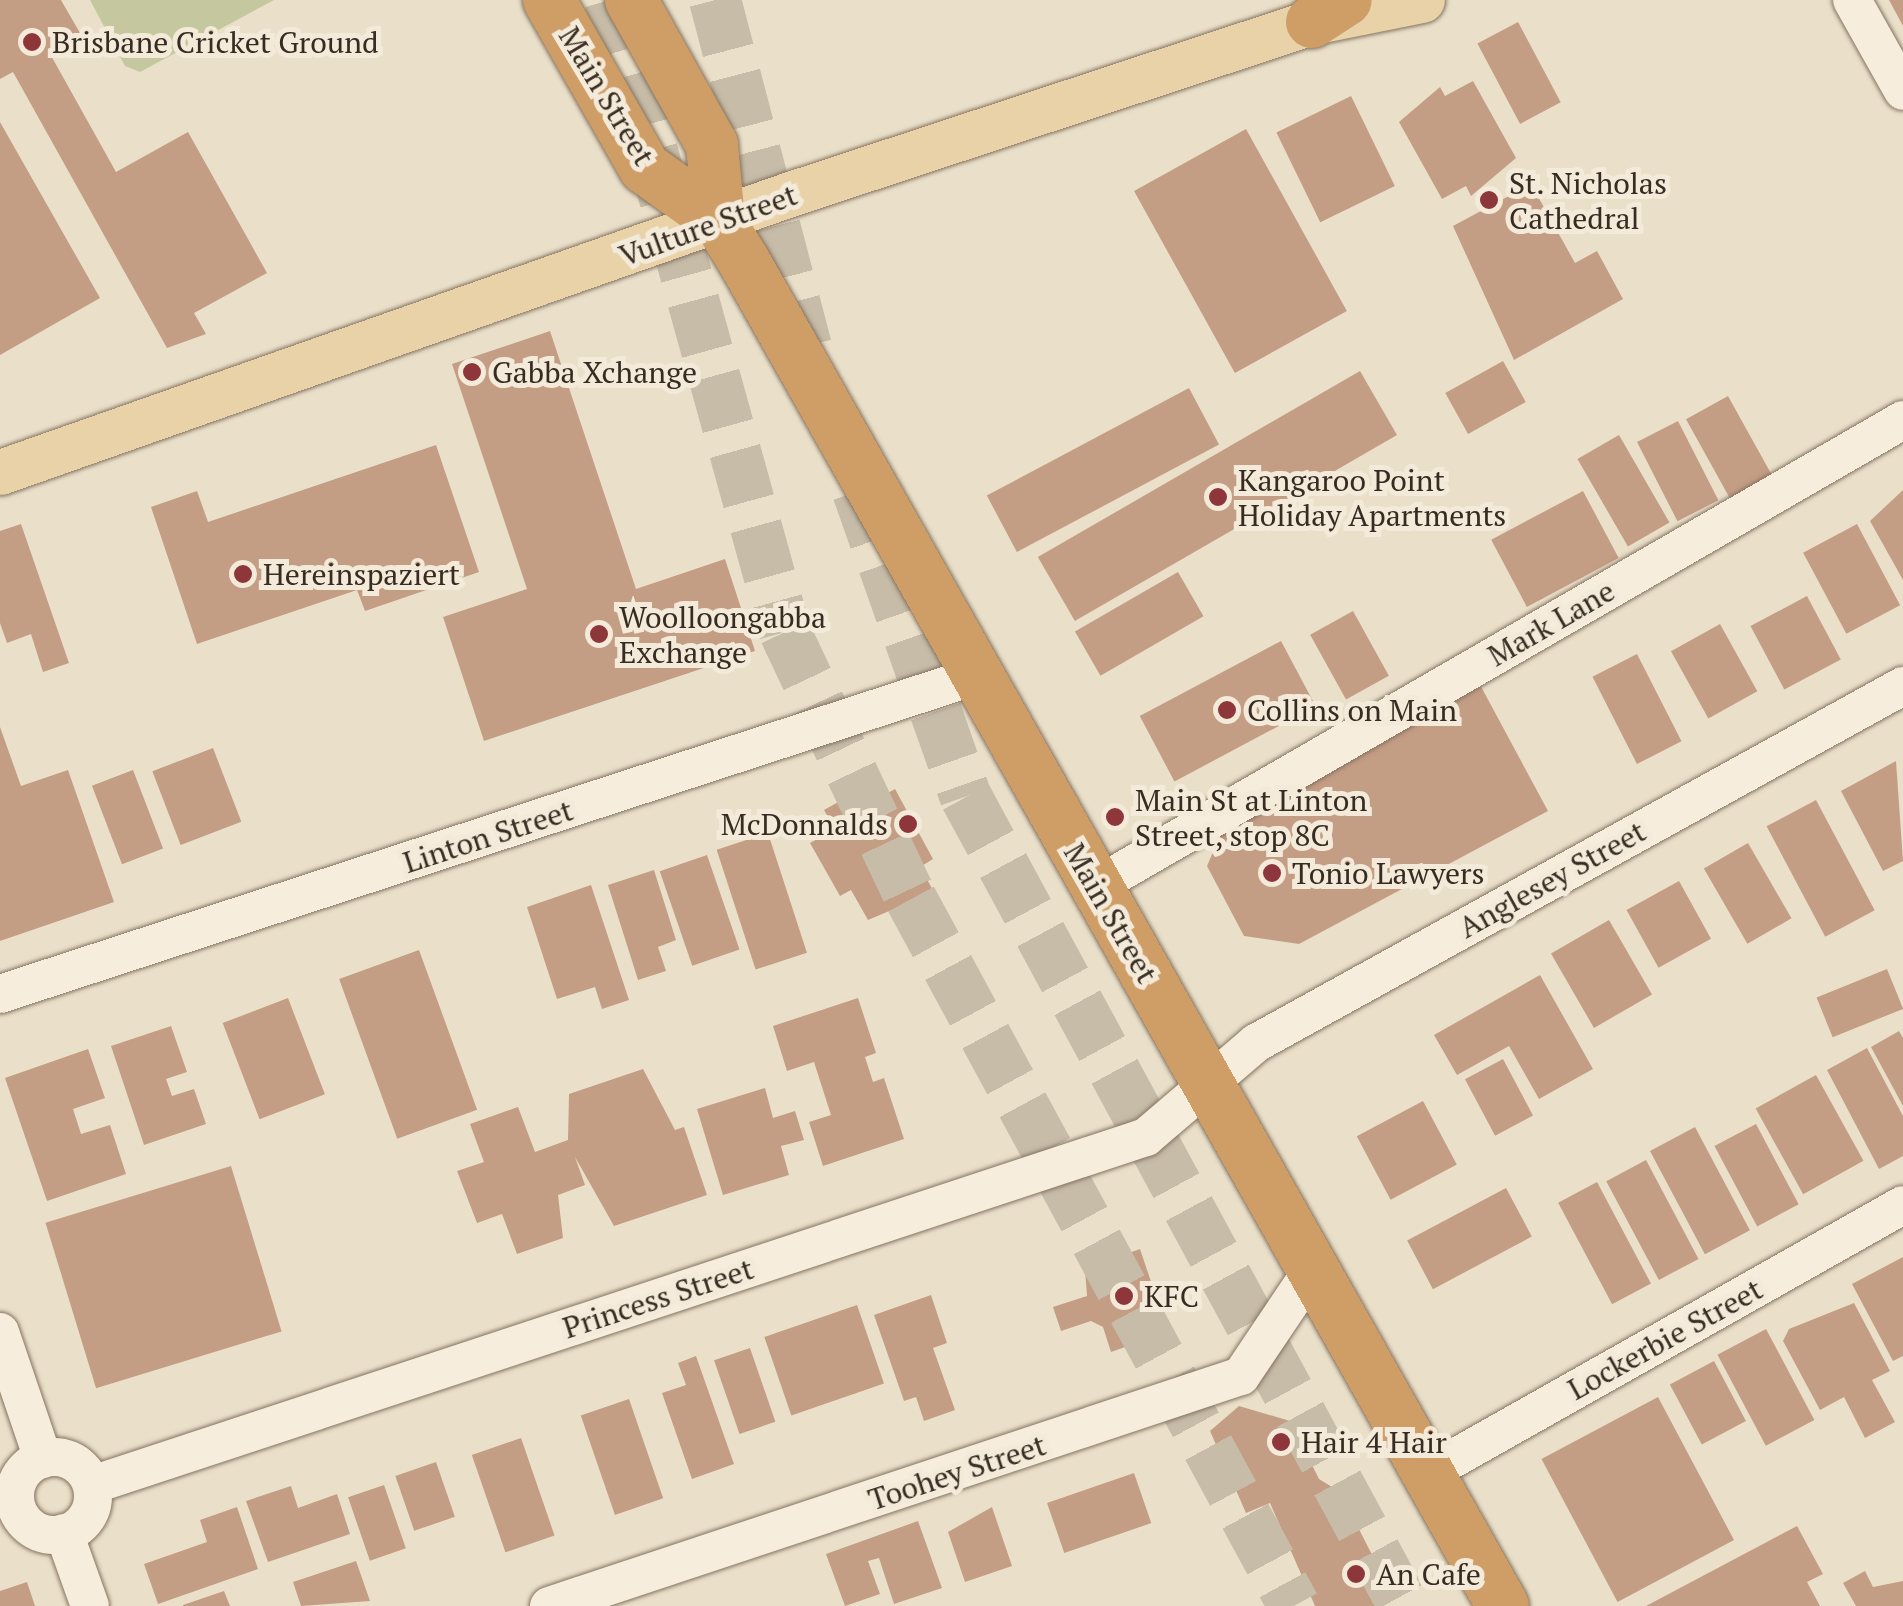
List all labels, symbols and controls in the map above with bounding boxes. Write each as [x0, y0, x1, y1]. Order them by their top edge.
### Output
street label: Main Street [552, 20, 662, 172]
place label: Brisbane Cricket Ground [52, 24, 379, 60]
marker: Brisbane Cricket Ground [21, 31, 43, 53]
place label: St. Nicholas Cathedral [1509, 165, 1668, 236]
street label: Vulture Street [614, 176, 802, 274]
marker: St. Nicholas Cathedral [1478, 189, 1500, 211]
place label: Gabba Xchange [492, 354, 697, 390]
marker: Gabba Xchange [461, 361, 483, 383]
place label: Kangaroo Point Holiday Apartments [1238, 462, 1507, 532]
marker: Kangaroo Point Holiday Apartments [1207, 486, 1229, 508]
place label: Hereinspaziert [263, 556, 460, 592]
marker: Hereinspaziert [232, 563, 254, 585]
street label: Mark Lane [1481, 572, 1621, 674]
place label: Woolloongabba Exchange [619, 599, 826, 670]
marker: Woolloongabba Exchange [588, 623, 610, 645]
place label: Collins on Main [1247, 692, 1457, 728]
marker: Collins on Main [1216, 699, 1238, 721]
place label: Main St at Linton Street, stop 8C [1135, 782, 1367, 852]
street label: Linton Street [399, 792, 577, 880]
place label: McDonnalds [721, 806, 888, 842]
marker: Main St at Linton Street, stop 8C [1104, 806, 1126, 828]
marker: McDonnalds [897, 813, 919, 835]
street label: Anglesey Street [1452, 813, 1652, 945]
street label: Main Street [1057, 837, 1165, 989]
place label: Tonio Lawyers [1292, 855, 1485, 891]
marker: Tonio Lawyers [1261, 862, 1283, 884]
street label: Princess Street [558, 1250, 758, 1346]
street label: Lockerbie Street [1562, 1271, 1768, 1407]
place label: KFC [1144, 1278, 1199, 1314]
marker: KFC [1113, 1285, 1135, 1307]
place label: Hair 4 Hair [1301, 1424, 1447, 1460]
street label: Toohey Street [864, 1426, 1050, 1518]
marker: Hair 4 Hair [1270, 1431, 1292, 1453]
place label: An Cafe [1376, 1556, 1481, 1592]
marker: An Cafe [1345, 1563, 1367, 1585]

